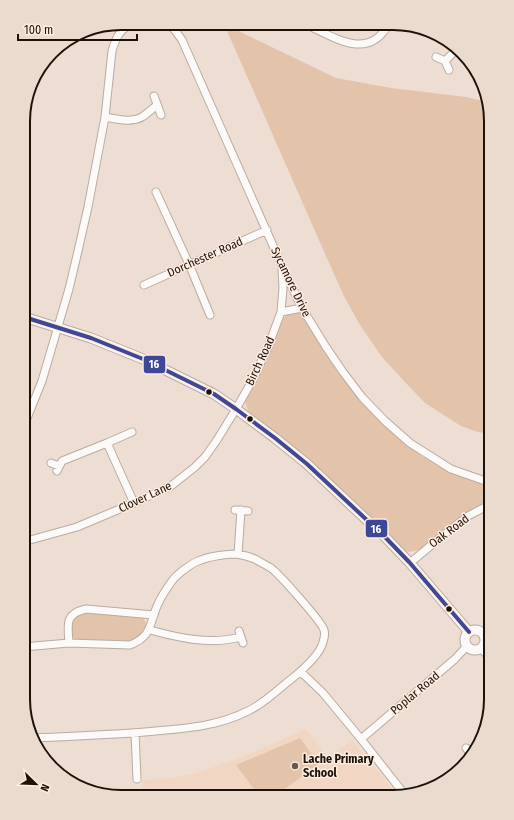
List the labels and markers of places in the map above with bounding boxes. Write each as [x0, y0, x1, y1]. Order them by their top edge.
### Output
unlabelled marker [204, 387, 214, 397]
unlabelled marker [245, 414, 255, 424]
unlabelled marker [444, 604, 454, 614]
place label: Lache Primary School [303, 752, 374, 780]
marker: Lache Primary School [290, 761, 300, 771]

